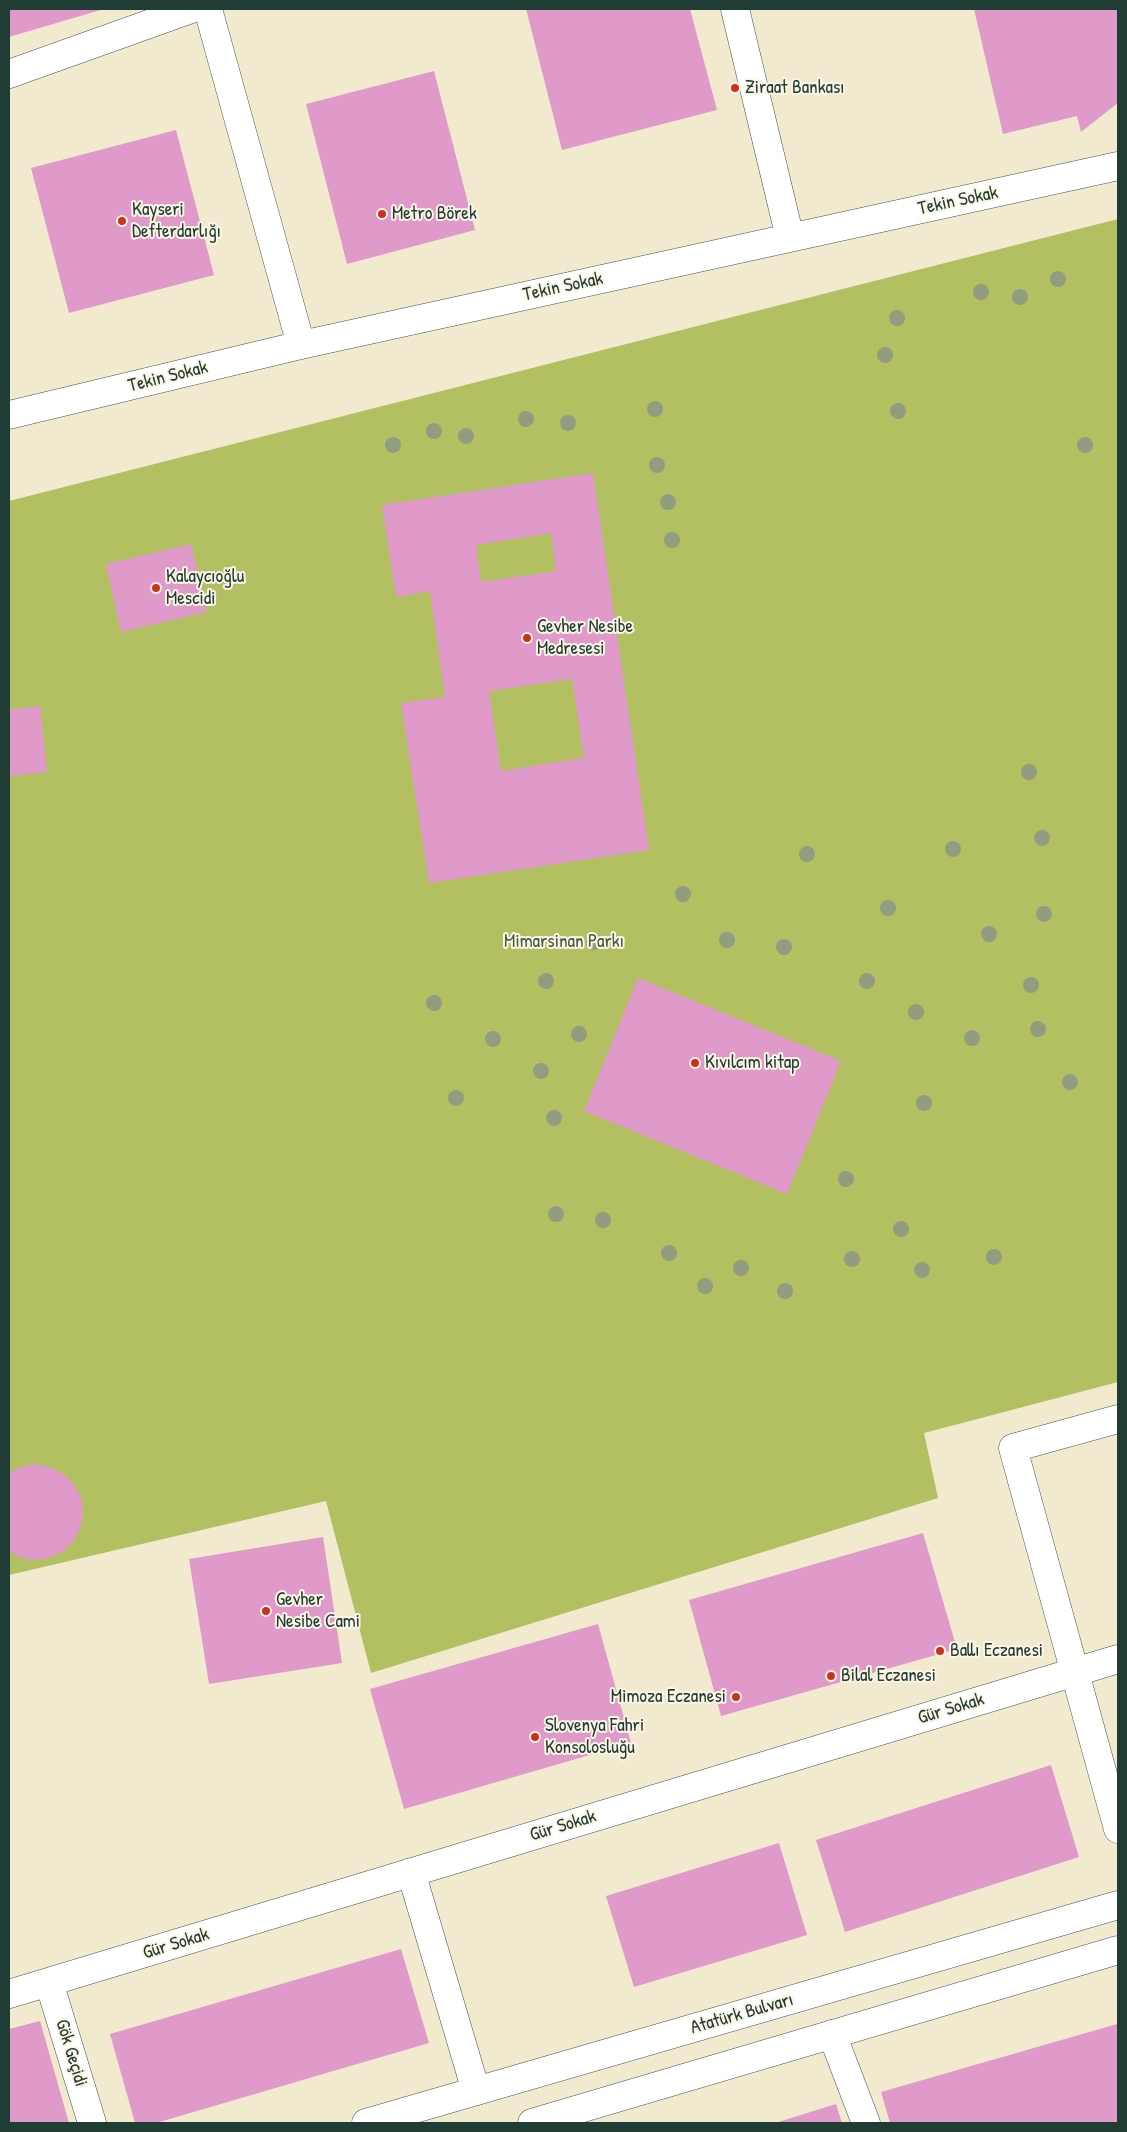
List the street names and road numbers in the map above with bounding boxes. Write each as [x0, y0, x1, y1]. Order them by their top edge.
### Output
street label: Tekin Sokak [916, 181, 1000, 221]
street label: Tekin Sokak [521, 267, 605, 307]
street label: Tekin Sokak [126, 356, 210, 398]
street label: Gür Sokak [915, 1688, 987, 1730]
street label: Gür Sokak [527, 1805, 599, 1847]
street label: Gür Sokak [140, 1923, 212, 1965]
street label: Atatürk Bulvarı [688, 1988, 796, 2040]
street label: Gök Geçidi [50, 2017, 92, 2089]

